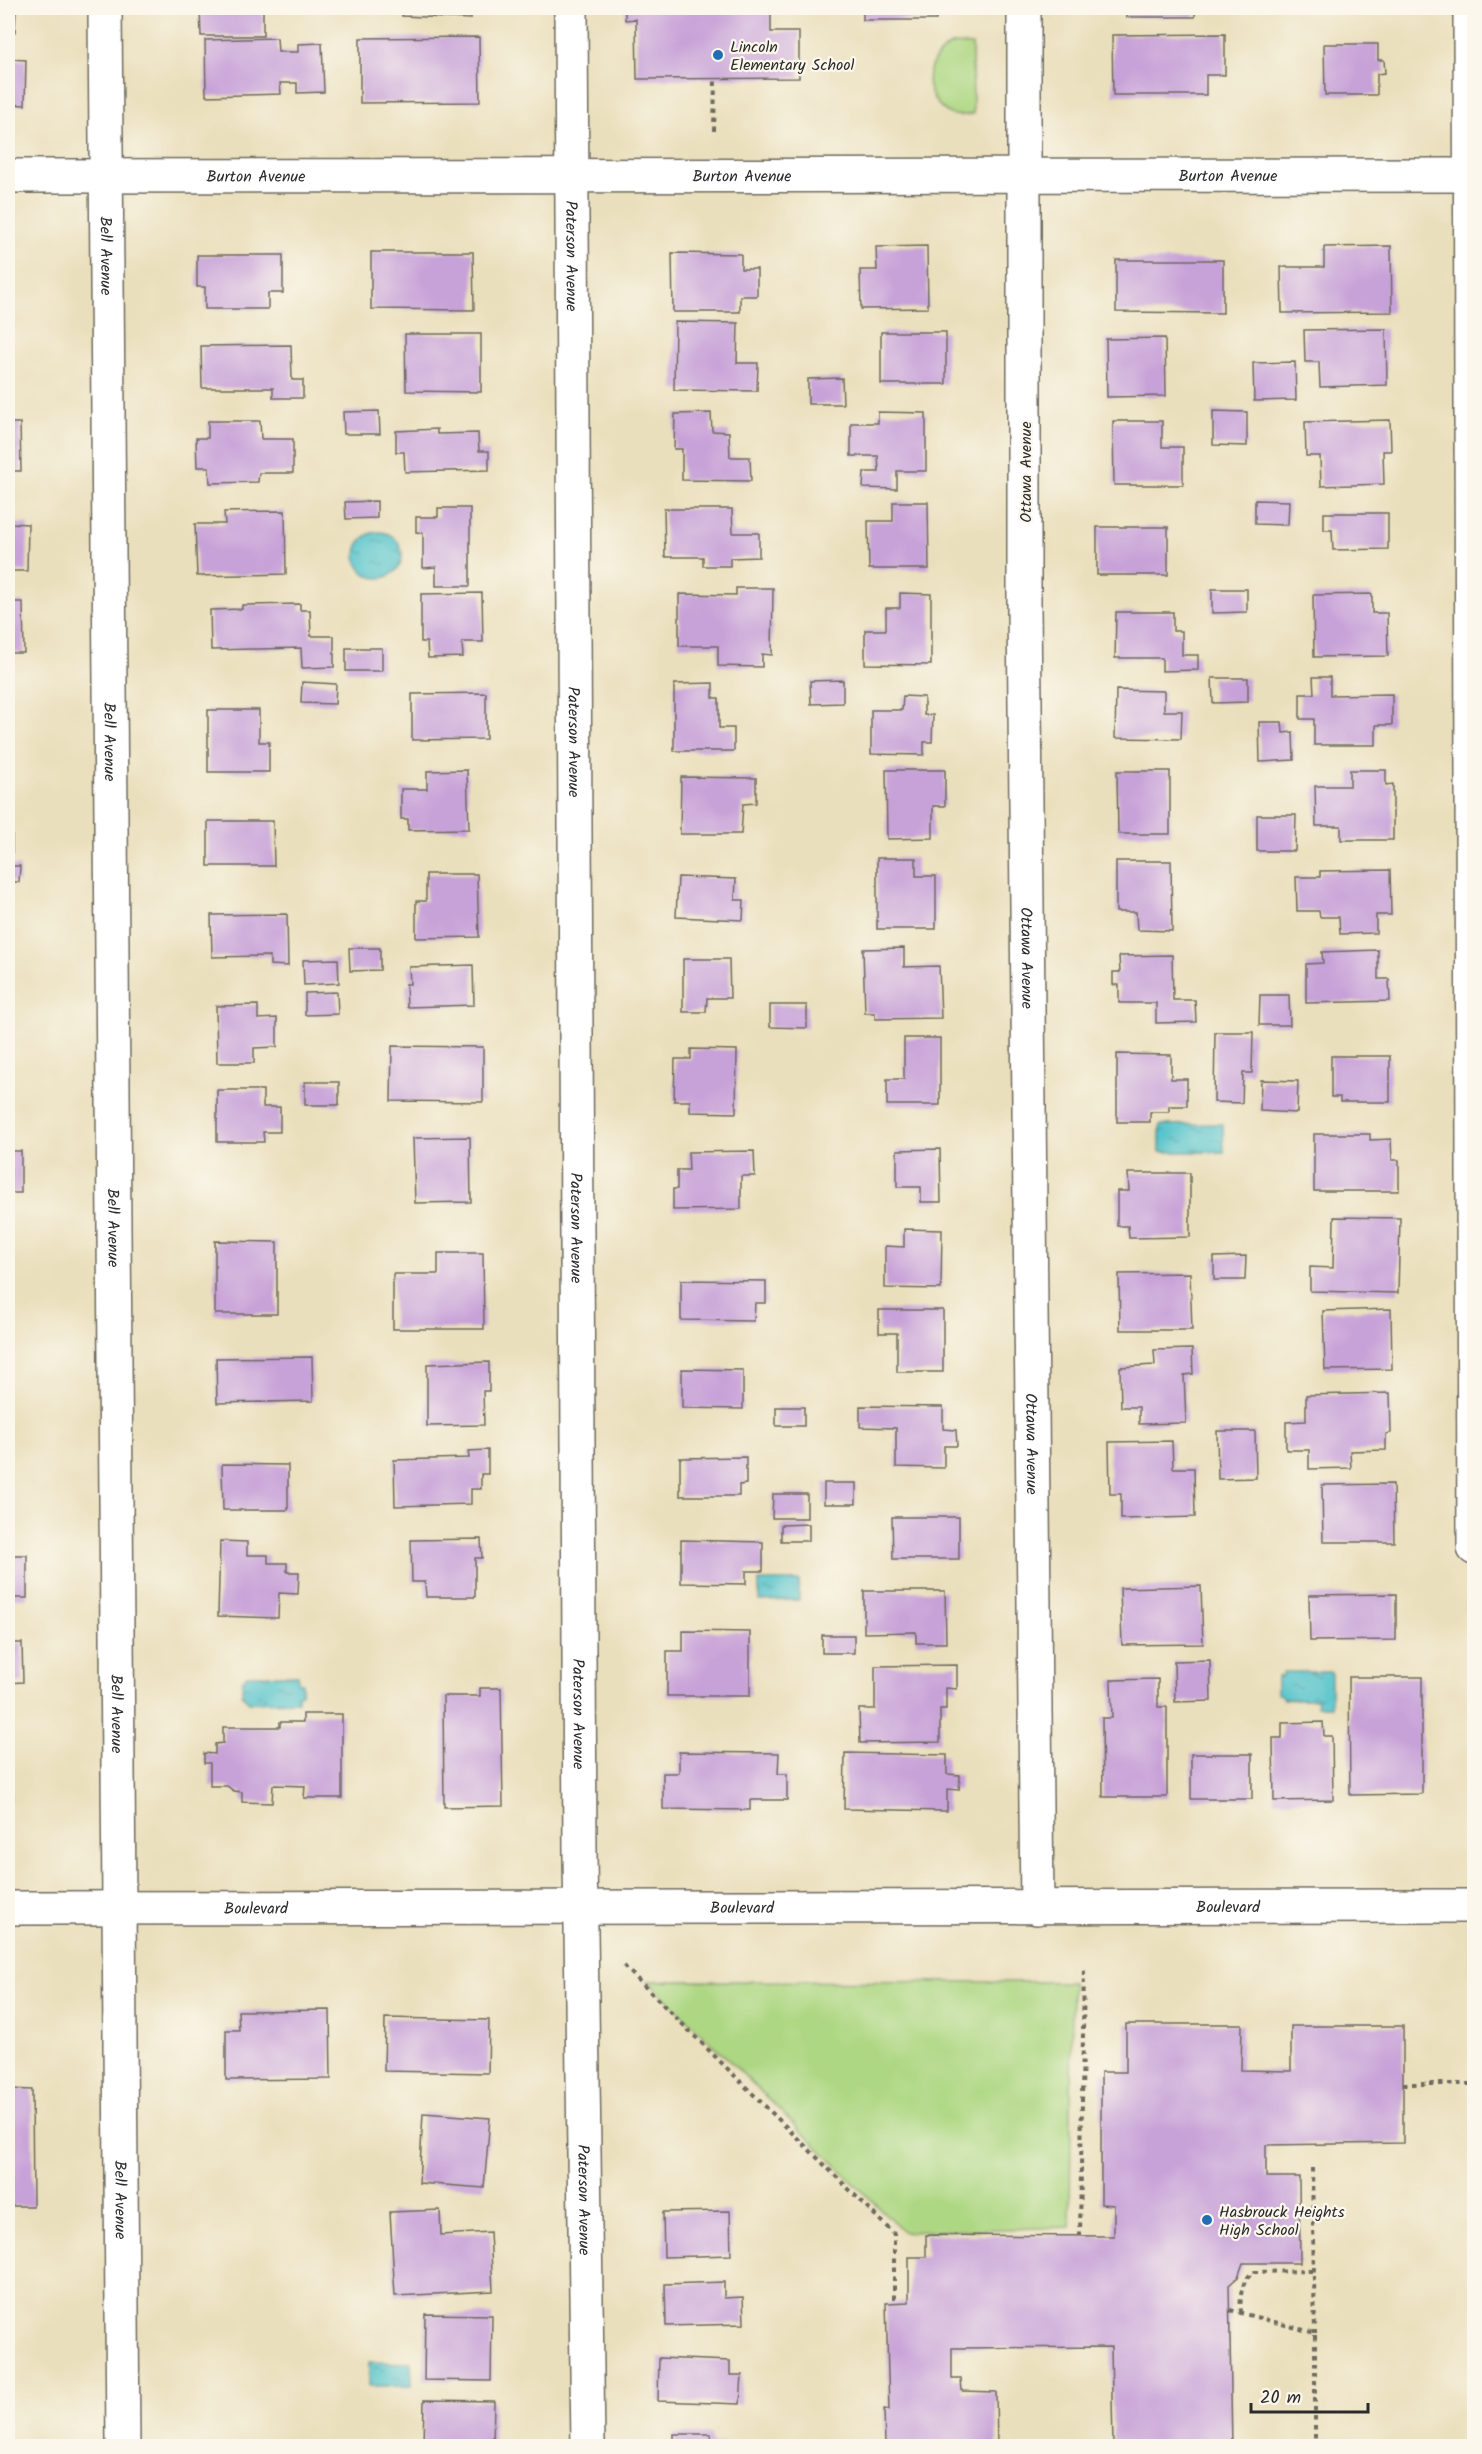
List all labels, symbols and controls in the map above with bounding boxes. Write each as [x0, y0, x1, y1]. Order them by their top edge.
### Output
place label: Lincoln Elementary School [730, 35, 855, 78]
marker: Lincoln Elementary School [711, 48, 725, 62]
street label: Burton Avenue [693, 164, 791, 190]
street label: Burton Avenue [1179, 164, 1277, 189]
street label: Burton Avenue [207, 165, 305, 190]
street label: Paterson Avenue [558, 200, 583, 312]
street label: Bell Avenue [93, 217, 118, 296]
street label: Ottawa Avenue [1014, 421, 1039, 523]
street label: Paterson Avenue [560, 686, 586, 798]
street label: Bell Avenue [96, 702, 122, 781]
street label: Ottawa Avenue [1013, 907, 1039, 1009]
street label: Paterson Avenue [563, 1172, 588, 1284]
street label: Bell Avenue [100, 1188, 125, 1267]
street label: Ottawa Avenue [1018, 1393, 1044, 1495]
street label: Paterson Avenue [565, 1658, 591, 1770]
street label: Bell Avenue [103, 1674, 129, 1753]
street label: Boulevard [1196, 1895, 1261, 1920]
street label: Boulevard [710, 1896, 775, 1921]
street label: Boulevard [224, 1897, 289, 1922]
street label: Paterson Avenue [570, 2144, 596, 2256]
street label: Bell Avenue [107, 2160, 132, 2239]
place label: Hasbrouck Heights High School [1219, 2200, 1345, 2243]
marker: Hasbrouck Heights High School [1200, 2213, 1214, 2227]
scale bar [1251, 2376, 1368, 2414]
text: 20 m [1260, 2384, 1301, 2413]

